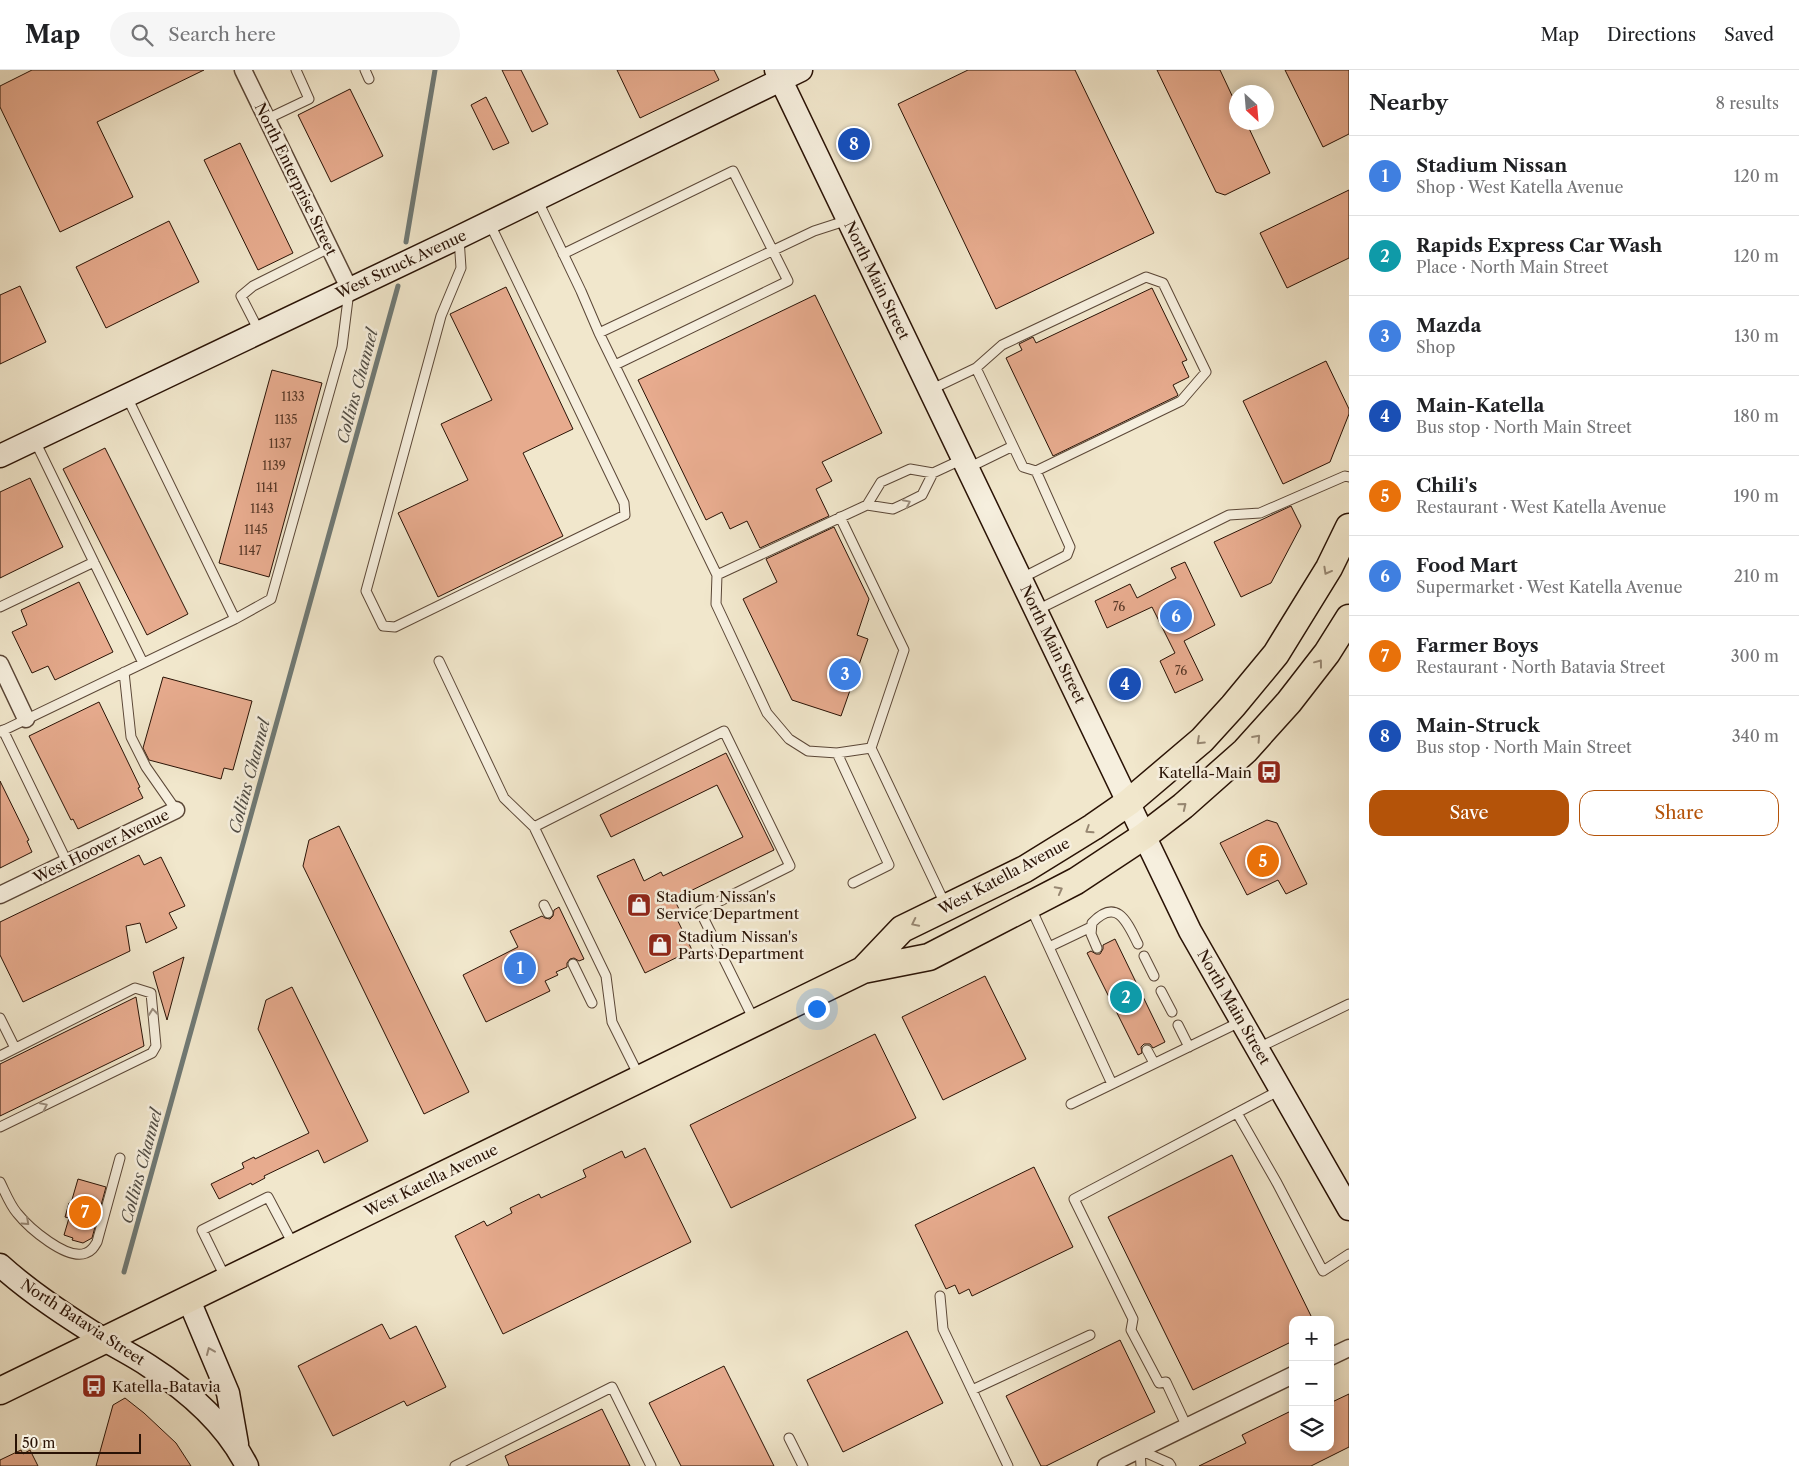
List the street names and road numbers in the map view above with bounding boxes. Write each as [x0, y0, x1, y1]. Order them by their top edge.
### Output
street label: North Enterprise Street [251, 100, 342, 259]
street label: North Main Street [840, 218, 914, 343]
street label: West Struck Avenue [332, 225, 469, 303]
street label: North Main Street [1016, 582, 1090, 707]
street label: West Hoover Avenue [29, 805, 172, 888]
street label: West Katella Avenue [934, 833, 1073, 919]
street label: North Main Street [1193, 946, 1275, 1068]
street label: West Katella Avenue [360, 1139, 501, 1221]
street label: North Batavia Street [17, 1275, 149, 1370]

